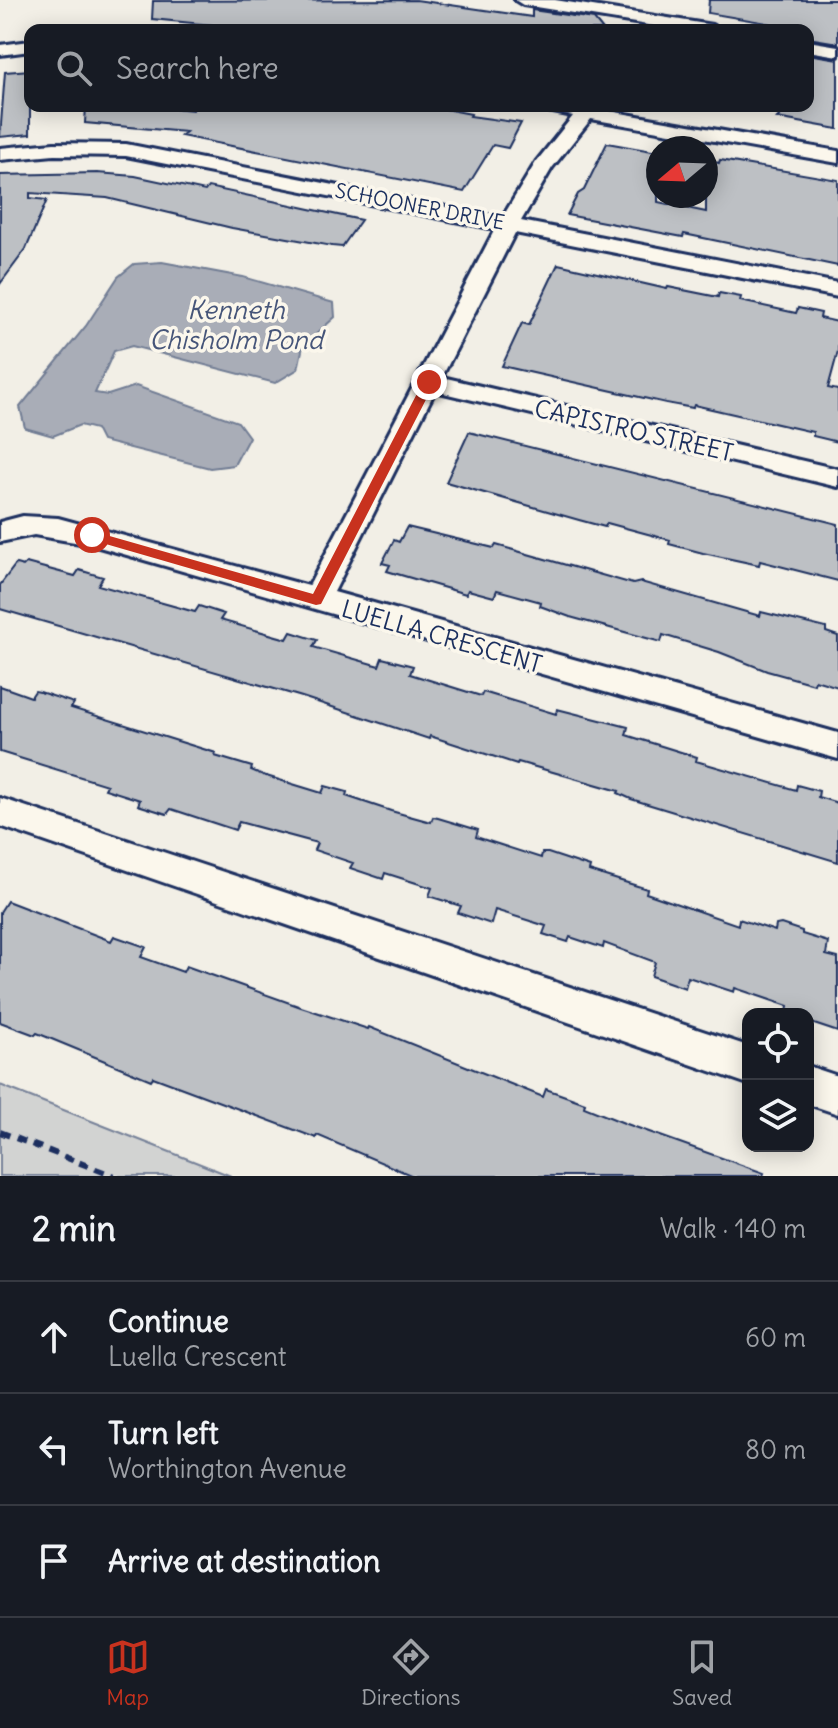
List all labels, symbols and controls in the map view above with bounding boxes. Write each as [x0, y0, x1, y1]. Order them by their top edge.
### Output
search box [24, 24, 814, 112]
icon: search [52, 46, 96, 90]
text: Search here [116, 49, 279, 87]
north arrow [646, 136, 718, 208]
street label: SCHOONER DRIVE [333, 177, 507, 235]
water label: Kenneth Chisholm Pond [149, 293, 327, 356]
route end [411, 364, 447, 400]
street label: CAPISTRO STREET [532, 393, 736, 467]
route start [74, 517, 110, 553]
street label: LUELLA CRESCENT [338, 593, 546, 679]
map controls [742, 1008, 814, 1152]
button: locate [742, 1008, 814, 1080]
button: layers [742, 1080, 814, 1152]
text: 2 min [32, 1207, 116, 1250]
text: Walk · 140 m [660, 1212, 806, 1245]
text: Continue [108, 1302, 229, 1340]
icon: ahead [32, 1315, 76, 1359]
text: 60 m [745, 1321, 806, 1354]
text: Luella Crescent [108, 1340, 287, 1373]
text: Turn left [108, 1414, 219, 1452]
icon: left [32, 1427, 76, 1471]
text: 80 m [745, 1433, 806, 1466]
text: Worthington Avenue [108, 1452, 347, 1485]
icon: arrive [32, 1539, 76, 1583]
text: Arrive at destination [108, 1542, 380, 1580]
tab: Map [106, 1635, 150, 1711]
tab: Directions [361, 1635, 461, 1711]
tab: Saved [672, 1635, 732, 1711]

